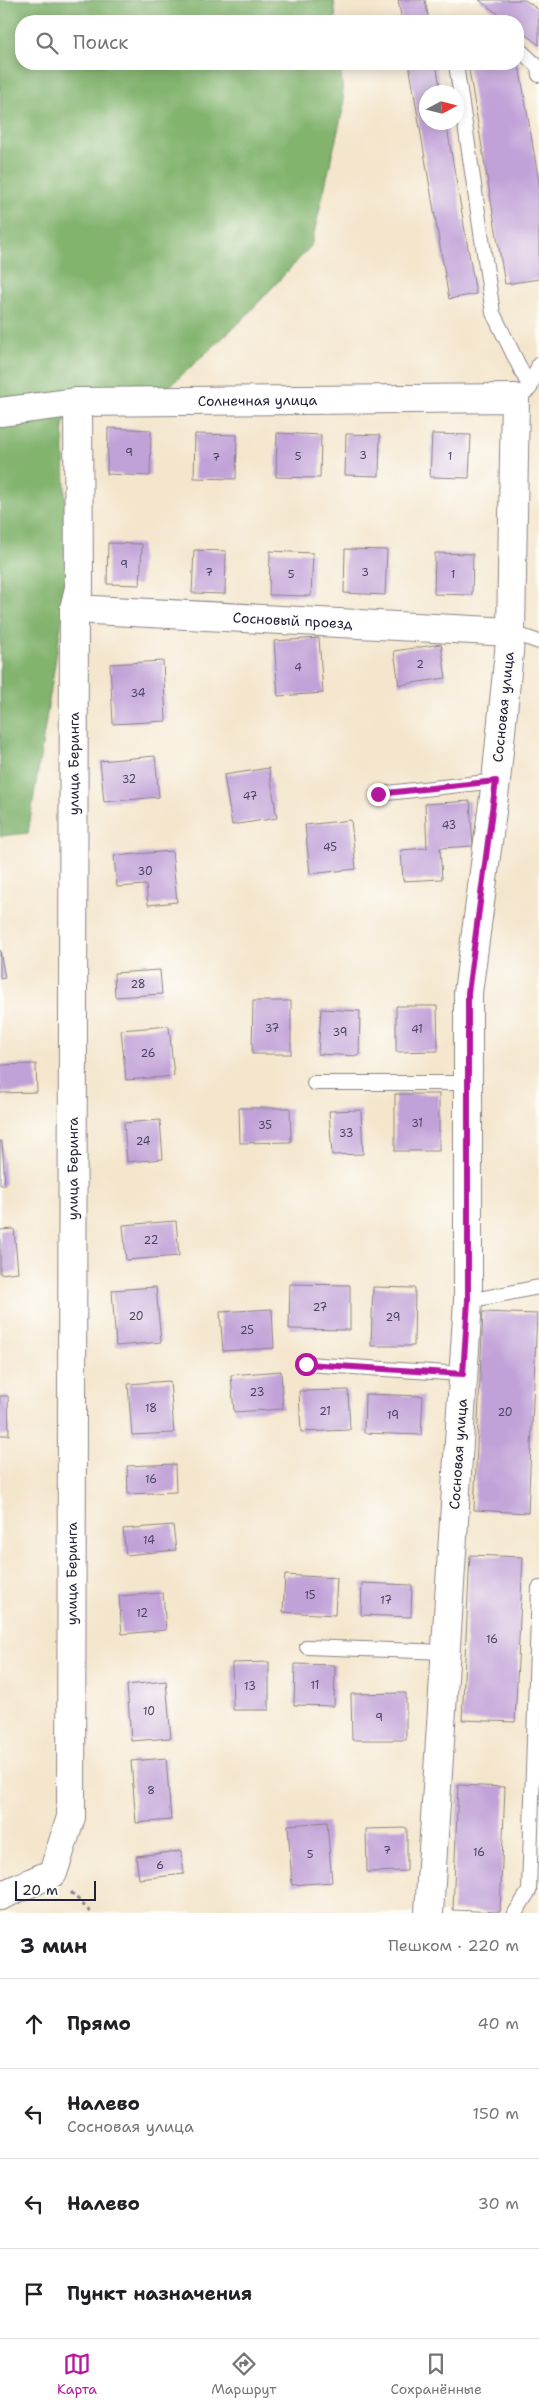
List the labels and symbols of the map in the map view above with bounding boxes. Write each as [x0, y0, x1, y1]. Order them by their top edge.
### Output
north arrow [419, 85, 464, 130]
street label: Солнечная улица [198, 391, 317, 410]
house number: 9 [125, 445, 133, 460]
house number: 3 [359, 448, 367, 463]
house number: 5 [295, 449, 302, 464]
house number: 1 [448, 449, 452, 464]
house number: 7 [212, 450, 220, 465]
house number: 9 [120, 557, 128, 572]
house number: 7 [205, 565, 213, 580]
house number: 3 [361, 565, 369, 580]
house number: 5 [288, 567, 295, 582]
house number: 1 [451, 567, 455, 582]
street label: Сосновый проезд [232, 608, 353, 633]
street label: Сосновая улица [488, 651, 518, 763]
house number: 2 [416, 657, 424, 672]
house number: 4 [294, 660, 302, 675]
house number: 34 [131, 686, 146, 701]
street label: улица Беринга [64, 712, 83, 815]
house number: 32 [122, 772, 136, 787]
route end [367, 783, 390, 806]
house number: 47 [243, 789, 258, 804]
house number: 43 [442, 818, 456, 833]
house number: 45 [323, 840, 337, 855]
house number: 30 [137, 864, 153, 879]
house number: 28 [130, 977, 146, 992]
house number: 37 [265, 1021, 280, 1036]
house number: 41 [411, 1022, 423, 1037]
house number: 39 [333, 1025, 347, 1040]
house number: 26 [141, 1046, 155, 1061]
house number: 31 [411, 1116, 423, 1131]
street label: улица Беринга [63, 1117, 82, 1220]
house number: 35 [258, 1118, 272, 1133]
house number: 33 [339, 1126, 353, 1141]
house number: 24 [136, 1134, 151, 1149]
house number: 22 [144, 1233, 158, 1248]
house number: 27 [313, 1300, 328, 1315]
house number: 20 [128, 1309, 144, 1324]
house number: 29 [386, 1310, 400, 1325]
house number: 25 [240, 1323, 254, 1338]
route start [295, 1353, 318, 1376]
house number: 23 [250, 1385, 264, 1400]
street label: Сосновая улица [445, 1398, 471, 1510]
house number: 18 [145, 1401, 157, 1416]
house number: 21 [319, 1404, 331, 1419]
house number: 20 [497, 1405, 513, 1420]
house number: 19 [387, 1408, 399, 1423]
house number: 16 [145, 1472, 157, 1487]
street label: улица Беринга [62, 1522, 81, 1625]
house number: 14 [143, 1533, 155, 1548]
house number: 15 [304, 1588, 316, 1603]
house number: 17 [380, 1593, 392, 1608]
house number: 12 [136, 1606, 148, 1621]
house number: 16 [486, 1632, 498, 1647]
house number: 11 [311, 1678, 319, 1693]
house number: 13 [244, 1679, 256, 1694]
house number: 10 [143, 1704, 155, 1719]
house number: 9 [375, 1710, 383, 1725]
house number: 8 [147, 1783, 155, 1798]
house number: 7 [383, 1843, 391, 1858]
house number: 16 [473, 1845, 485, 1860]
house number: 5 [307, 1847, 314, 1862]
house number: 6 [156, 1858, 164, 1873]
scale bar [15, 1878, 96, 1901]

